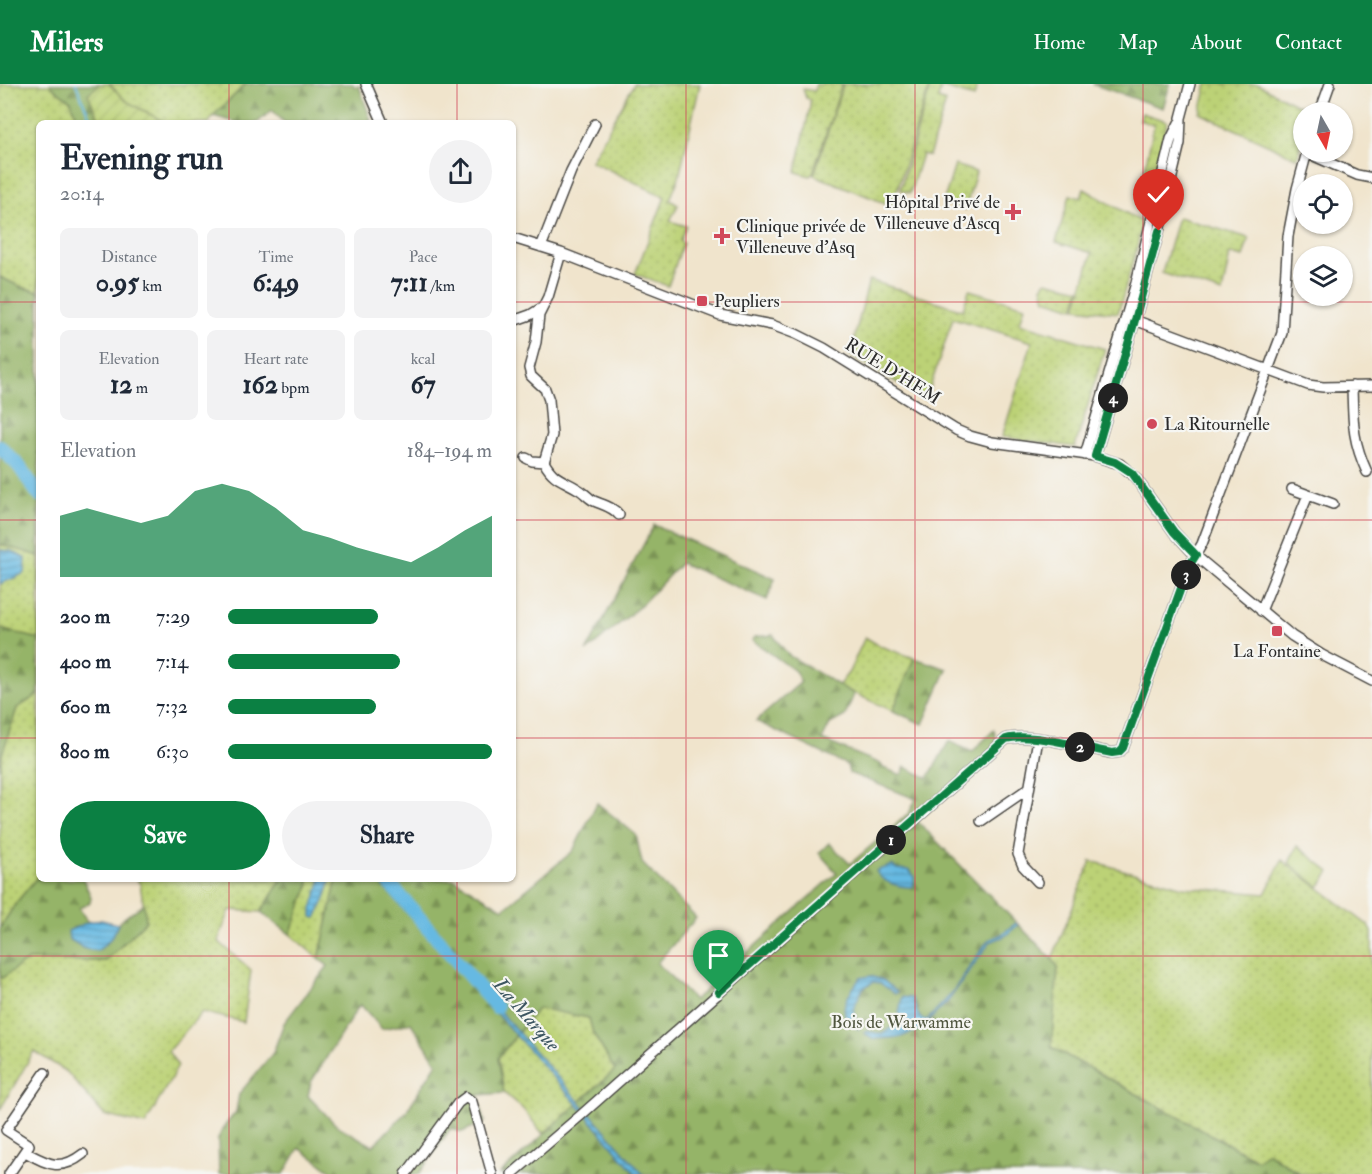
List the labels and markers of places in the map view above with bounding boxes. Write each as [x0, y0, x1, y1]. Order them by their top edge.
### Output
pin [1133, 169, 1184, 231]
place label: Hôpital Privé de Villeneuve d'Ascq [874, 191, 1001, 235]
marker: Hôpital Privé de Villeneuve d'Ascq [1004, 203, 1022, 221]
place label: Clinique privée de Villeneuve d'Asq [736, 215, 866, 259]
marker: Clinique privée de Villeneuve d'Asq [713, 227, 731, 245]
place label: Peupliers [714, 290, 780, 313]
marker: Peupliers [695, 294, 709, 308]
pin: 4 [1098, 383, 1128, 413]
place label: La Ritournelle [1164, 413, 1270, 436]
marker: La Ritournelle [1145, 417, 1159, 431]
pin: 3 [1171, 560, 1201, 590]
marker: La Fontaine [1270, 624, 1284, 638]
place label: La Fontaine [1233, 640, 1321, 663]
pin: 2 [1065, 732, 1095, 762]
pin: 1 [876, 825, 906, 855]
pin [693, 930, 744, 992]

